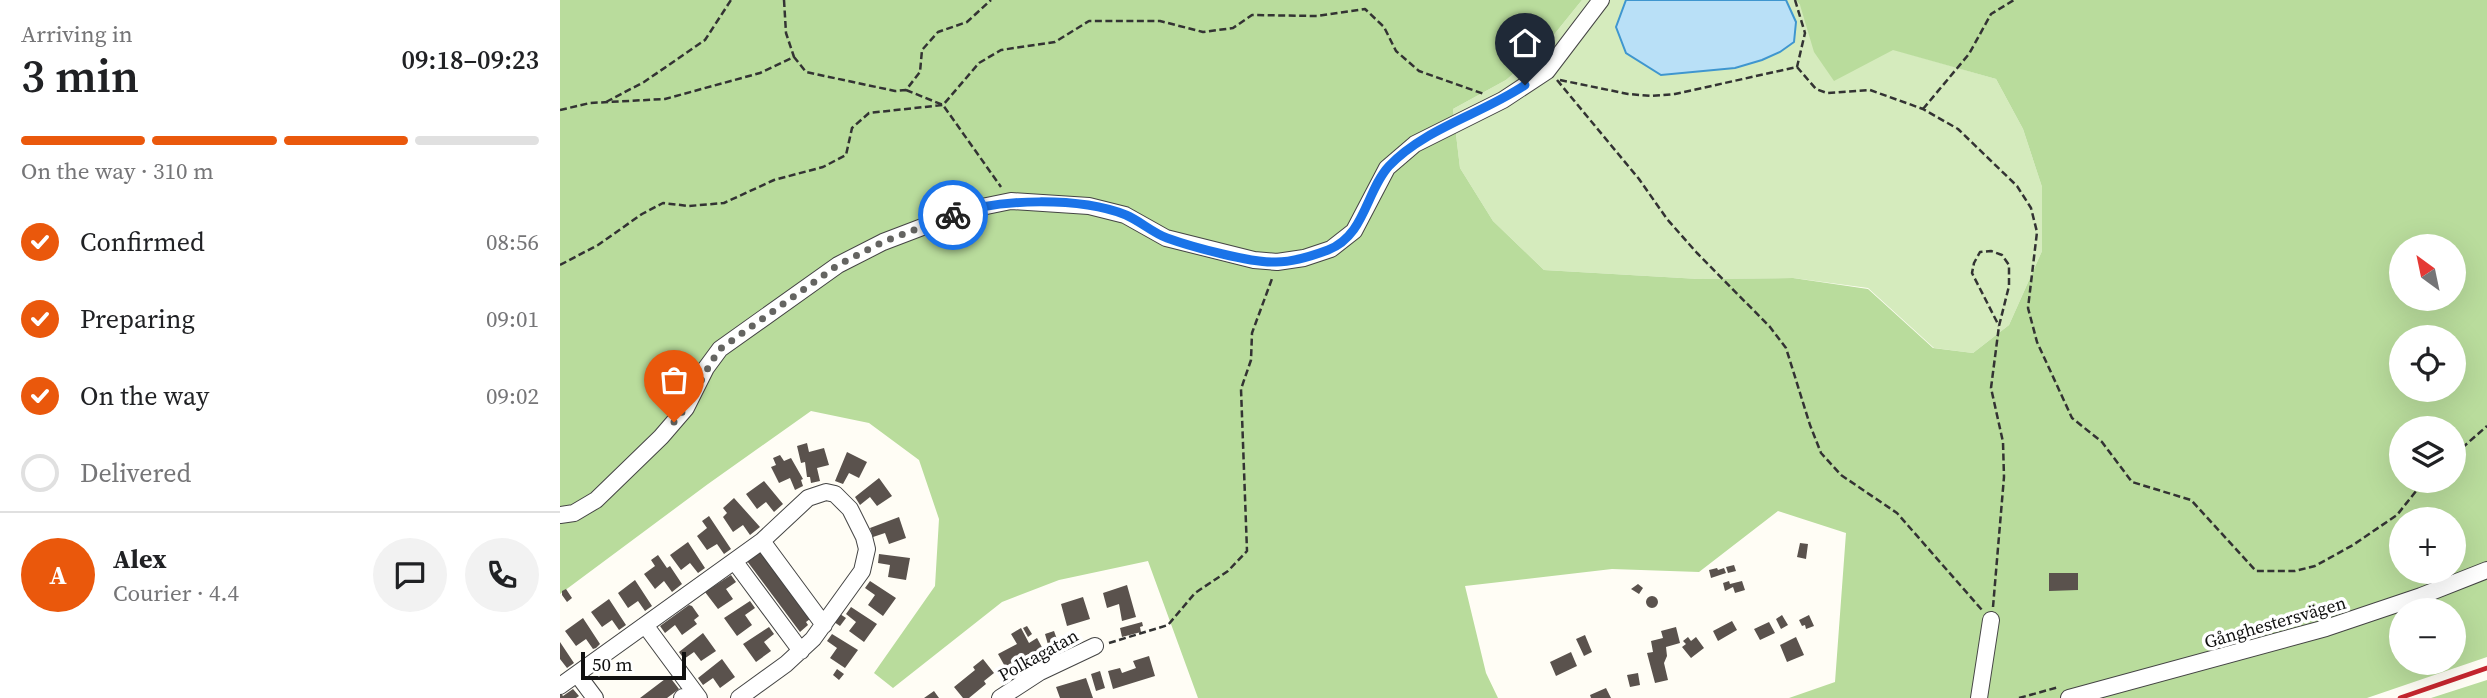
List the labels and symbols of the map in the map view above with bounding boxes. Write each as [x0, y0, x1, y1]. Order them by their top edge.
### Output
pin [1495, 13, 1555, 85]
courier [918, 180, 988, 250]
north arrow [2389, 234, 2466, 312]
pin [644, 350, 704, 422]
street label: Gånghestersvägen [2201, 590, 2349, 654]
street label: Polkagatan [993, 623, 1083, 687]
scale bar [581, 649, 686, 681]

